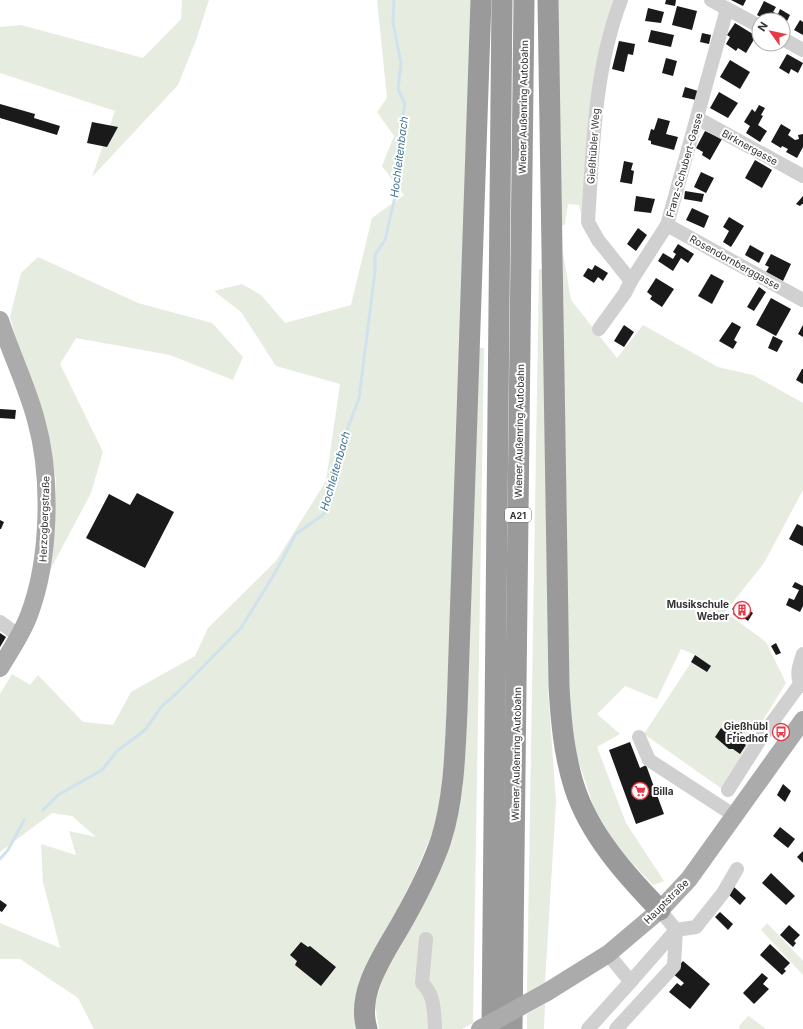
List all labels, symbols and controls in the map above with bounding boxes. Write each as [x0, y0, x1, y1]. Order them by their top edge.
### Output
north arrow [751, 12, 791, 52]
text: N [754, 19, 771, 34]
street label: Wiener Außenring Autobahn [516, 40, 530, 174]
street label: Gießhübler Weg [584, 108, 602, 184]
street label: Franz-Schubert-Gasse [663, 111, 705, 219]
water label: Hochleitenbach [387, 115, 411, 198]
street label: Birknergasse [720, 127, 780, 167]
street label: Rosendornberggasse [688, 232, 782, 292]
street label: Wiener Außenring Autobahn [512, 364, 526, 498]
water label: Hochleitenbach [317, 429, 353, 512]
street label: Herzogbergstraße [37, 476, 52, 562]
road number: A21 [505, 508, 531, 522]
place label: Musikschule Weber [667, 598, 729, 622]
building icon: Musikschule Weber [732, 600, 752, 620]
street label: Wiener Außenring Autobahn [509, 687, 523, 821]
place label: Gießhübl Friedhof [724, 720, 768, 744]
bus stop icon: Gießhübl Friedhof [771, 722, 791, 742]
supermarket icon: Billa [630, 781, 650, 801]
place label: Billa [653, 785, 674, 797]
street label: Hauptstraße [641, 876, 691, 926]

